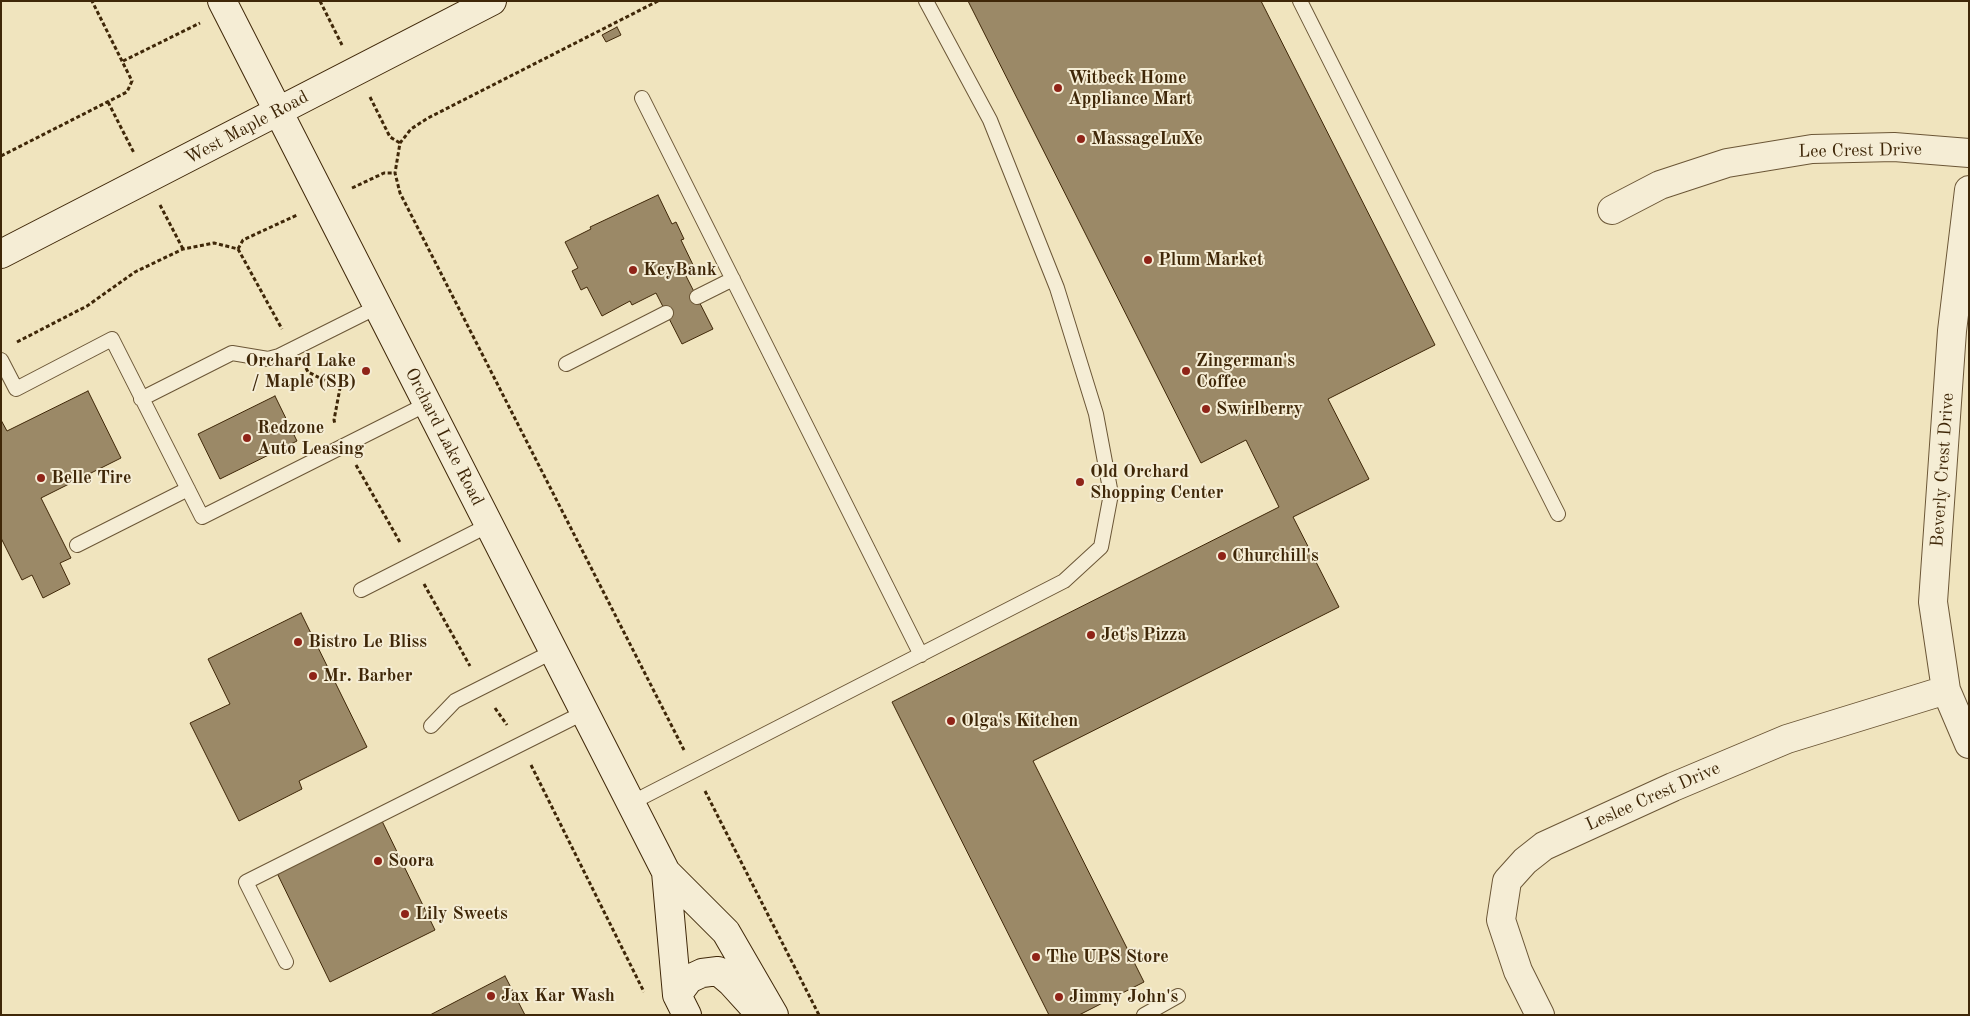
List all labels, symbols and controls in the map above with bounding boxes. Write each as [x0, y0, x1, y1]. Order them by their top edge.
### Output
place label: Witbeck Home Appliance Mart [1068, 67, 1193, 110]
marker: Witbeck Home Appliance Mart [1052, 82, 1064, 94]
street label: West Maple Road [182, 86, 312, 170]
place label: MassageLuXe [1091, 128, 1203, 150]
marker: MassageLuXe [1075, 133, 1087, 145]
street label: Lee Crest Drive [1798, 139, 1922, 163]
place label: Plum Market [1158, 249, 1264, 271]
marker: Plum Market [1142, 254, 1154, 266]
place label: KeyBank [643, 259, 717, 281]
marker: KeyBank [627, 264, 639, 276]
place label: Orchard Lake / Maple (SB) [245, 350, 356, 392]
place label: Zingerman's Coffee [1196, 350, 1295, 392]
street label: Orchard Lake Road [400, 364, 488, 510]
marker: Orchard Lake / Maple (SB) [360, 365, 372, 377]
marker: Zingerman's Coffee [1180, 365, 1192, 377]
street label: Beverly Crest Drive [1927, 392, 1959, 548]
place label: Swirlberry [1216, 398, 1303, 420]
marker: Swirlberry [1200, 403, 1212, 415]
place label: Redzone Auto Leasing [257, 417, 364, 459]
marker: Redzone Auto Leasing [241, 432, 253, 444]
place label: Old Orchard Shopping Center [1090, 461, 1223, 504]
place label: Belle Tire [51, 467, 131, 489]
marker: Belle Tire [35, 472, 47, 484]
marker: Old Orchard Shopping Center [1074, 476, 1086, 488]
place label: Churchill's [1232, 545, 1319, 567]
marker: Churchill's [1216, 550, 1228, 562]
place label: Jet's Pizza [1101, 624, 1187, 646]
marker: Jet's Pizza [1085, 629, 1097, 641]
place label: Bistro Le Bliss [308, 631, 427, 653]
marker: Bistro Le Bliss [292, 636, 304, 648]
place label: Mr. Barber [323, 665, 412, 687]
marker: Mr. Barber [307, 670, 319, 682]
place label: Olga's Kitchen [961, 710, 1078, 732]
marker: Olga's Kitchen [945, 715, 957, 727]
street label: Leslee Crest Drive [1583, 758, 1723, 836]
place label: Soora [388, 850, 434, 872]
marker: Soora [372, 855, 384, 867]
place label: Lily Sweets [415, 903, 508, 925]
marker: Lily Sweets [399, 908, 411, 920]
place label: The UPS Store [1046, 946, 1169, 968]
marker: The UPS Store [1030, 951, 1042, 963]
place label: Jax Kar Wash [501, 985, 615, 1007]
place label: Jimmy John's [1069, 986, 1178, 1008]
marker: Jax Kar Wash [485, 990, 497, 1002]
marker: Jimmy John's [1053, 991, 1065, 1003]

